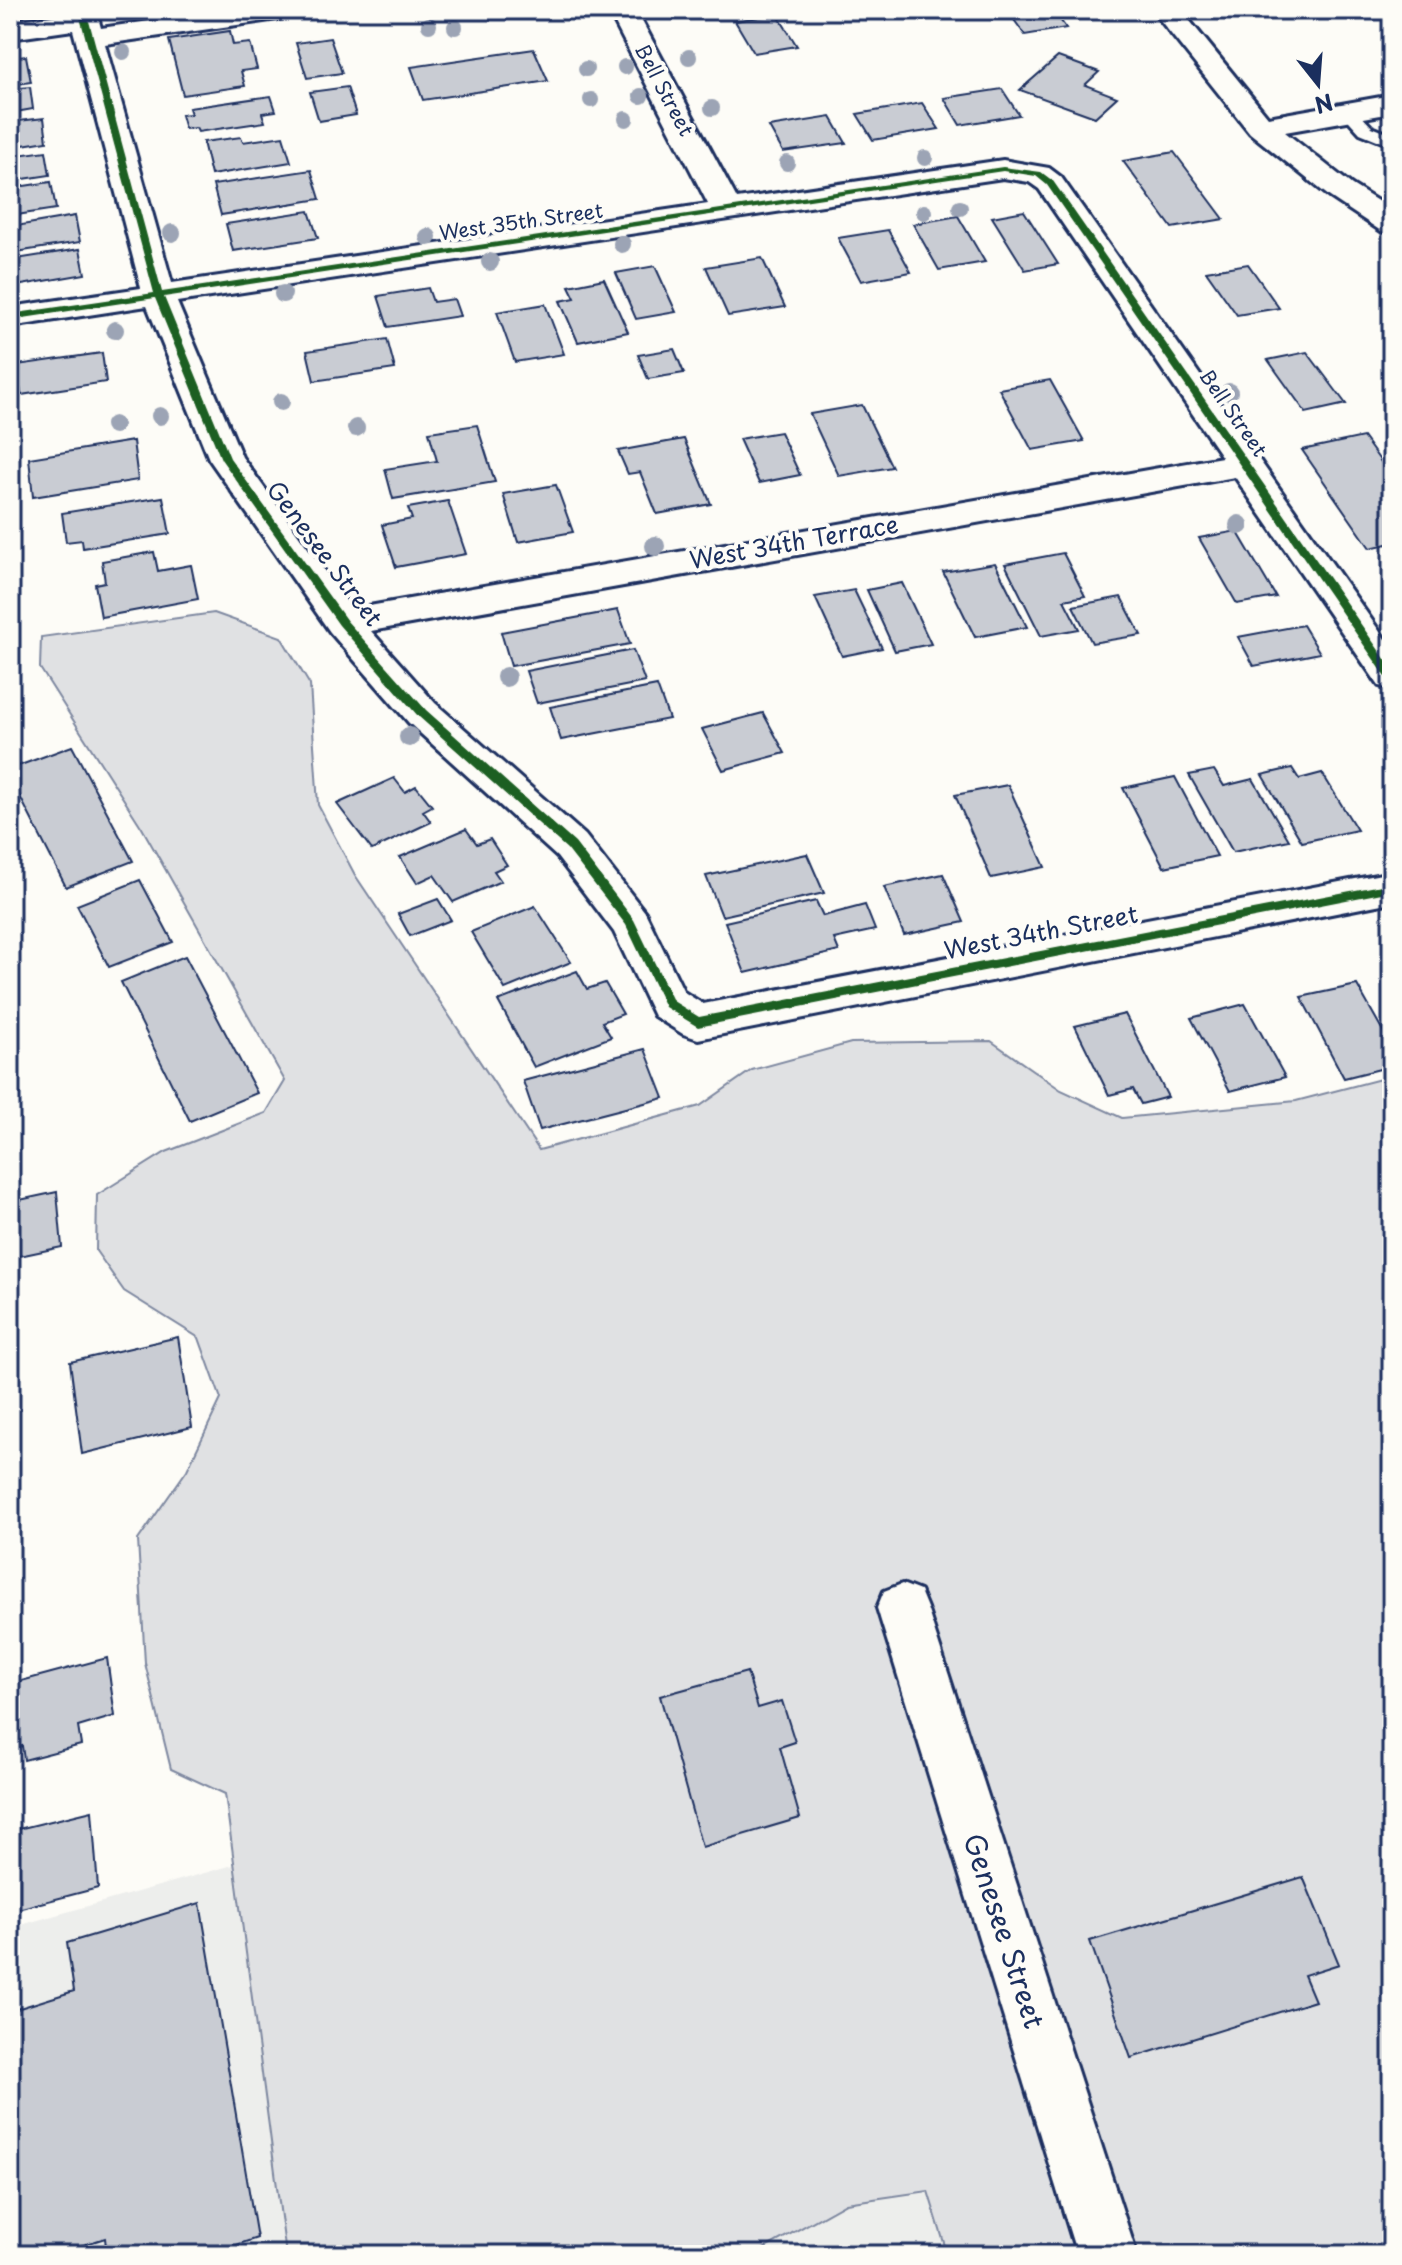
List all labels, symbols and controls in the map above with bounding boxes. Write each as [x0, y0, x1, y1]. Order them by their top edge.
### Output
street label: Bell Street [628, 38, 702, 141]
north arrow [1278, 44, 1358, 124]
text: N [1311, 86, 1337, 123]
street label: West 35th Street [437, 195, 605, 247]
street label: Bell Street [1193, 362, 1275, 462]
street label: Genesee Street [259, 472, 392, 633]
street label: West 34th Terrace [686, 505, 901, 577]
street label: West 34th Street [941, 895, 1141, 967]
street label: Genesee Street [954, 1827, 1057, 2034]

